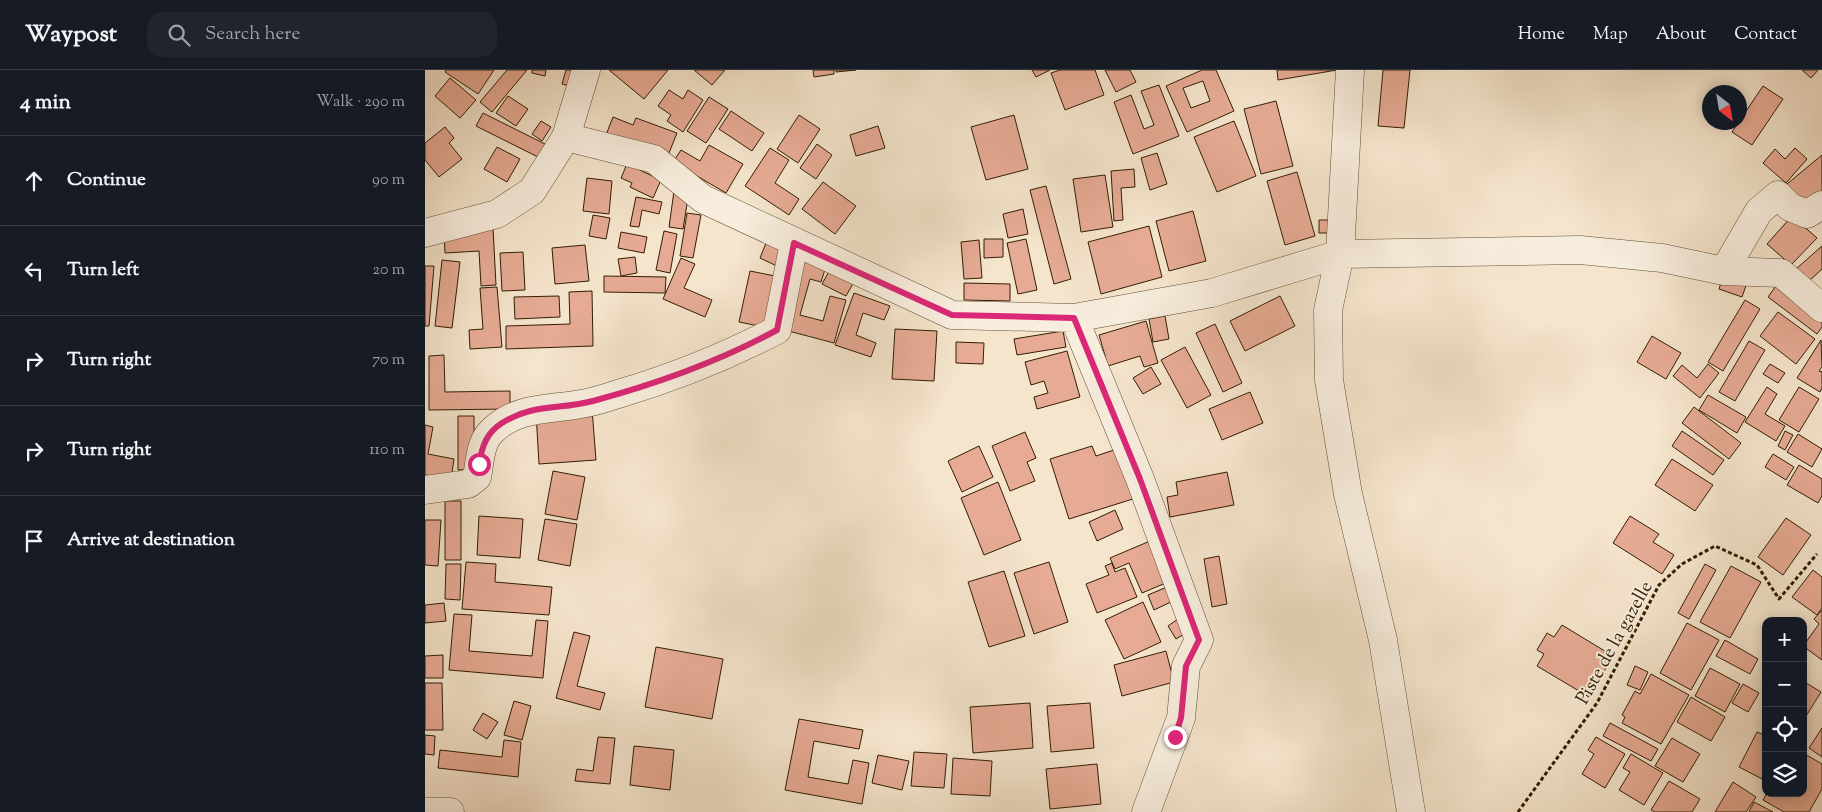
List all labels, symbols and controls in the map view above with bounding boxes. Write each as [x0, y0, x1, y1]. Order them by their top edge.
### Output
search box [147, 12, 497, 57]
text: Waypost [25, 18, 117, 52]
icon: search [165, 21, 193, 49]
text: Search here [205, 21, 300, 48]
text: Home [1518, 22, 1565, 48]
text: Map [1593, 22, 1628, 48]
text: About [1656, 22, 1706, 48]
text: Contact [1734, 22, 1797, 48]
north arrow [1702, 85, 1747, 130]
text: 4 min [20, 88, 71, 118]
text: Walk · 290 m [316, 91, 405, 114]
icon: ahead [20, 167, 48, 195]
text: Continue [67, 167, 146, 194]
text: 90 m [372, 169, 405, 192]
icon: left [20, 257, 48, 285]
text: Turn left [67, 257, 139, 284]
text: 20 m [372, 259, 405, 282]
icon: right [20, 347, 48, 375]
text: Turn right [67, 347, 151, 374]
text: 70 m [372, 349, 405, 372]
icon: right [20, 437, 48, 465]
text: Turn right [67, 437, 151, 464]
text: 110 m [369, 439, 405, 462]
route start [468, 453, 491, 476]
icon: arrive [20, 527, 48, 555]
text: Arrive at destination [67, 527, 235, 554]
street label: Piste de la gazelle [1570, 576, 1660, 710]
map controls [1762, 617, 1807, 797]
button: + [1762, 617, 1807, 662]
button: − [1762, 662, 1807, 707]
button: locate [1762, 707, 1807, 752]
route end [1164, 726, 1187, 749]
button: layers [1762, 752, 1807, 797]

